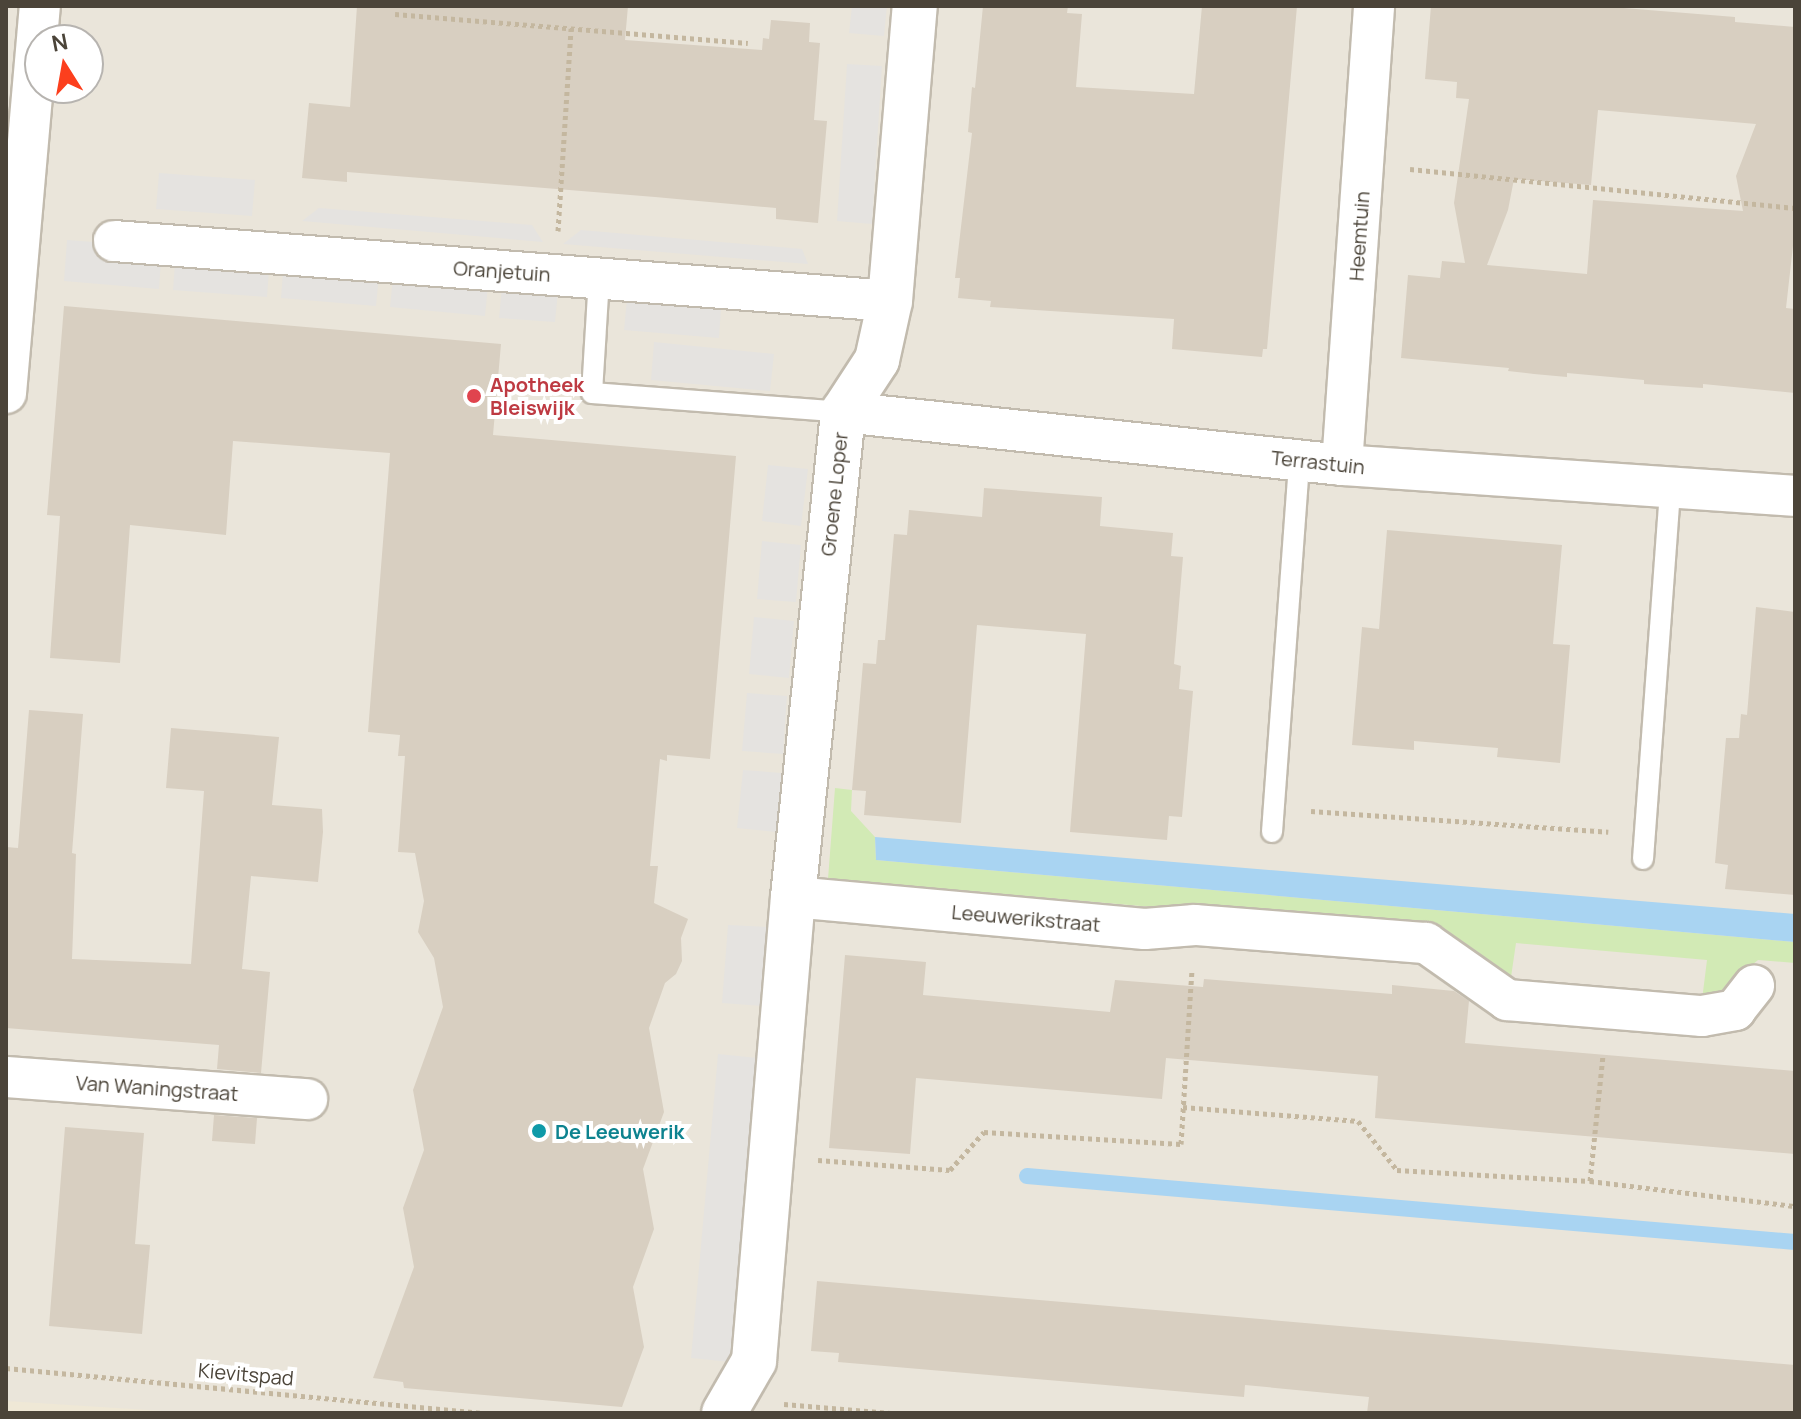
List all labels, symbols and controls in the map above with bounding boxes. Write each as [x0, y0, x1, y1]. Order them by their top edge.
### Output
north arrow [24, 24, 104, 104]
text: N [49, 26, 70, 59]
street label: Heemtuin [1344, 190, 1374, 282]
street label: Oranjetuin [453, 256, 551, 286]
place label: Apotheek Bleiswijk [490, 372, 584, 419]
marker: Apotheek Bleiswijk [465, 387, 483, 405]
street label: Groene Loper [816, 431, 852, 557]
street label: Terrastuin [1270, 445, 1366, 479]
street label: Leeuwerikstraat [951, 900, 1101, 936]
street label: Van Waningstraat [75, 1070, 239, 1106]
place label: De Leeuwerik [555, 1119, 684, 1143]
marker: De Leeuwerik [530, 1122, 548, 1140]
street label: Kievitspad [197, 1358, 295, 1390]

